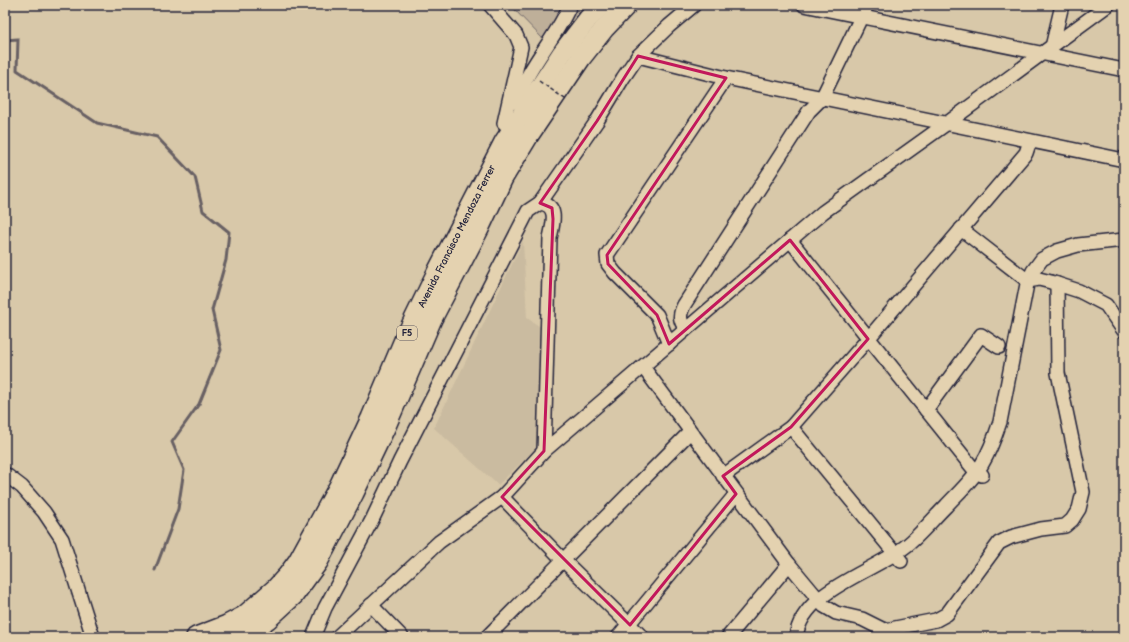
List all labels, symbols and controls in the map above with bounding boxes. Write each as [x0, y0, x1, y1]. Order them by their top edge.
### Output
street label: Avenida Francisco Mendoza Ferrer [416, 163, 498, 310]
road number: F5 [397, 326, 417, 340]

